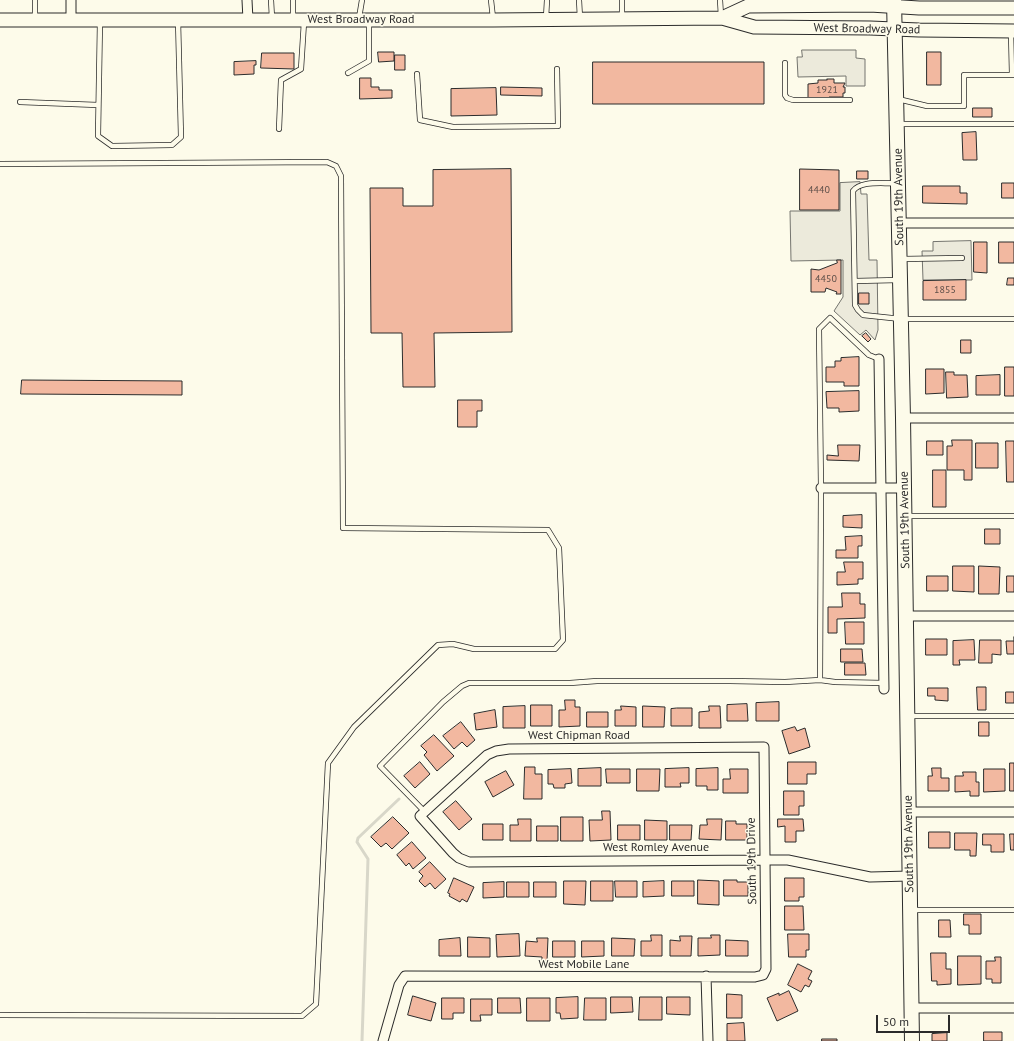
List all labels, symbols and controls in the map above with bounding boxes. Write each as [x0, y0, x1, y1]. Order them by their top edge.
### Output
street label: West Broadway Road [308, 13, 414, 27]
street label: West Broadway Road [814, 21, 920, 37]
house number: 1921 [816, 84, 838, 96]
street label: South 19th Avenue [891, 148, 907, 246]
house number: 4440 [808, 184, 830, 196]
house number: 4450 [815, 273, 837, 285]
house number: 1855 [934, 284, 956, 296]
street label: South 19th Avenue [897, 471, 913, 569]
street label: West Chipman Road [528, 729, 630, 743]
street label: South 19th Avenue [901, 795, 917, 893]
street label: South 19th Drive [744, 817, 760, 905]
street label: West Romley Avenue [603, 841, 709, 855]
street label: West Mobile Lane [539, 958, 629, 972]
scale bar [878, 1007, 952, 1033]
text: 50 m [883, 1014, 909, 1029]

